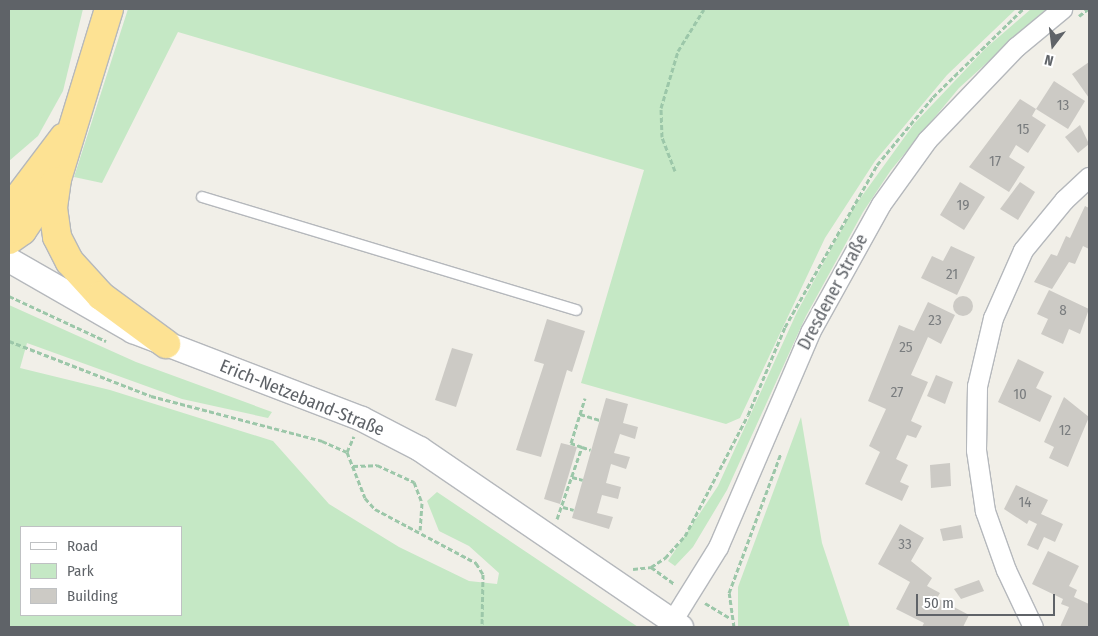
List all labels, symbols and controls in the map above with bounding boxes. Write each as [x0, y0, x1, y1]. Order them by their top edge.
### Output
north arrow [1028, 20, 1078, 70]
text: N [1043, 51, 1055, 69]
house number: 13 [1057, 97, 1069, 115]
house number: 15 [1017, 121, 1029, 139]
house number: 17 [989, 153, 1001, 171]
house number: 19 [956, 197, 970, 215]
street label: Dresdener Straße [793, 230, 873, 354]
house number: 21 [946, 266, 958, 284]
house number: 8 [1059, 302, 1067, 320]
house number: 23 [928, 312, 942, 330]
house number: 25 [899, 339, 913, 357]
street label: Erich-Netzeband-Straße [217, 355, 387, 441]
house number: 27 [891, 384, 903, 402]
house number: 10 [1013, 386, 1027, 404]
house number: 12 [1059, 422, 1071, 440]
house number: 14 [1018, 494, 1032, 512]
legend [20, 526, 182, 616]
house number: 33 [898, 536, 912, 554]
text: Road [67, 537, 98, 555]
text: Park [67, 562, 94, 580]
scale bar [918, 584, 1057, 616]
text: Building [67, 587, 118, 605]
text: 50 m [924, 594, 954, 612]

